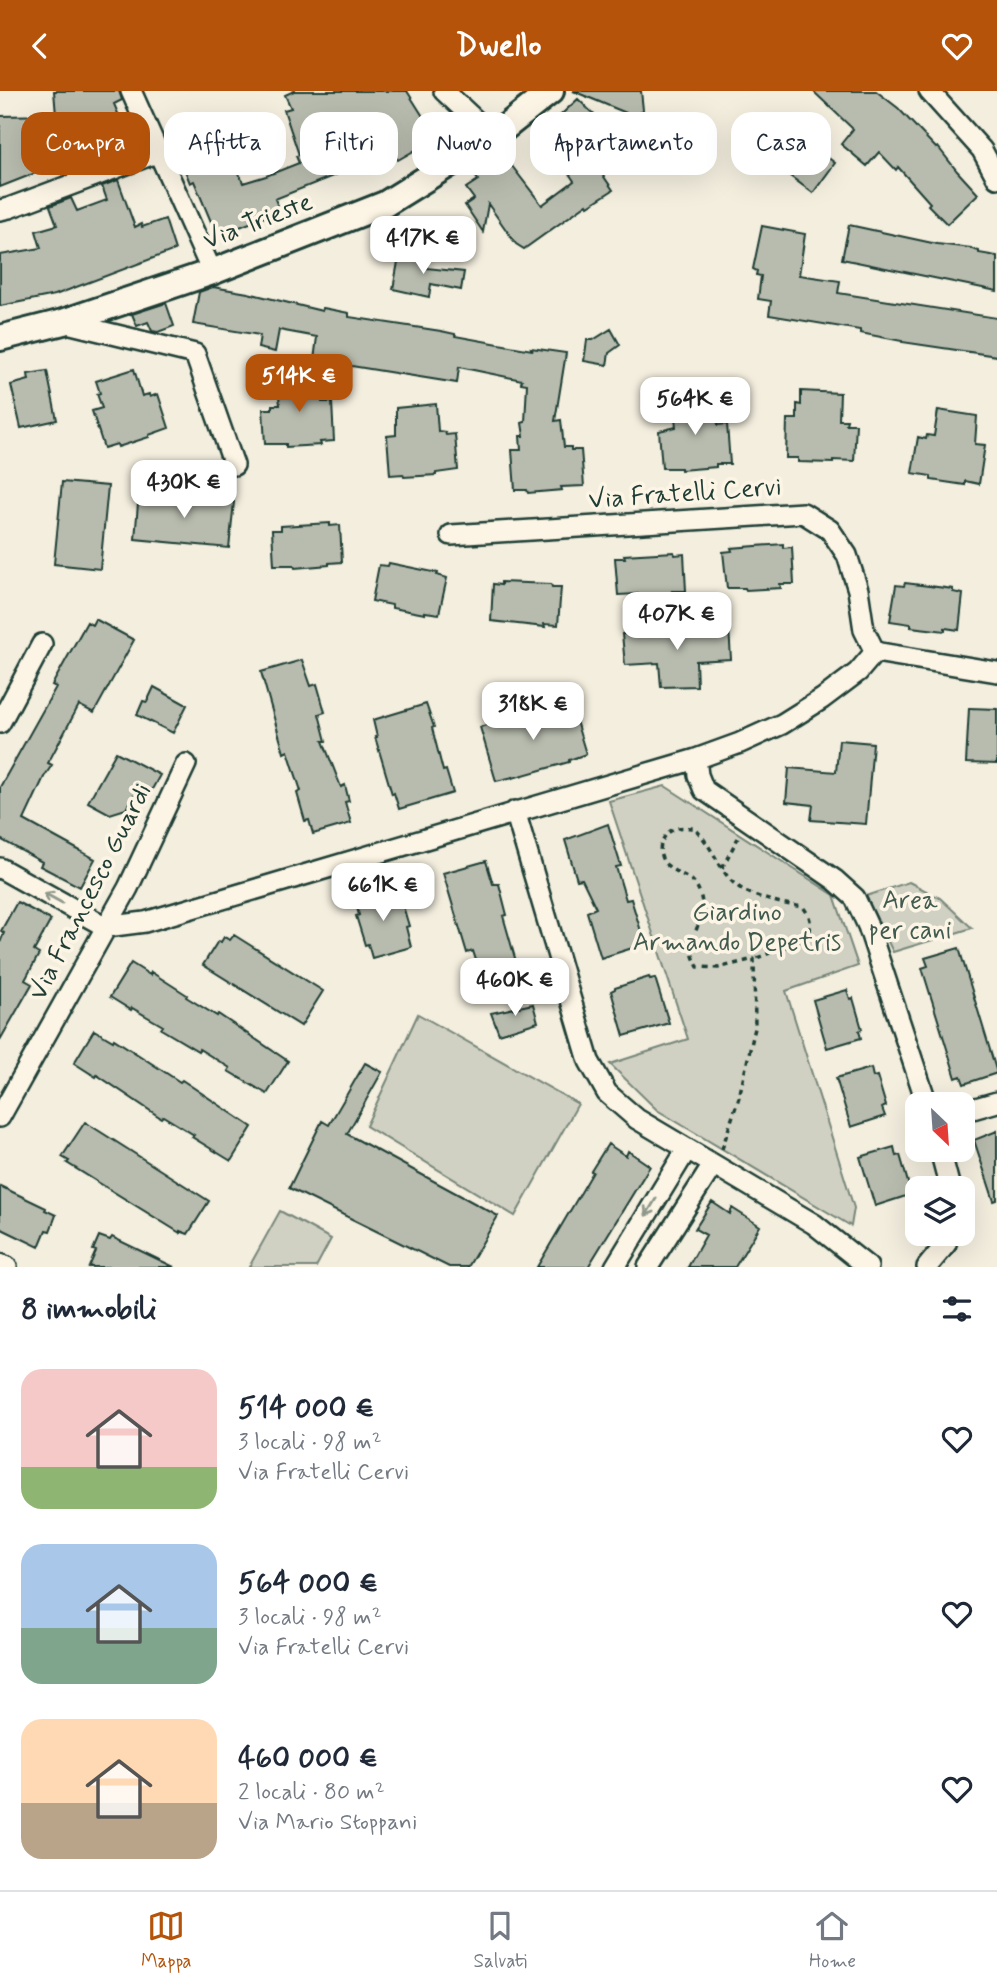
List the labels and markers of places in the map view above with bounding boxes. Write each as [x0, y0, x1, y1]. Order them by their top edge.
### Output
pin: 417K € [366, 216, 480, 276]
pin: 514K € [242, 355, 356, 414]
pin: 564K € [638, 377, 752, 437]
pin: 430K € [127, 461, 241, 520]
pin: 407K € [620, 593, 734, 652]
pin: 318K € [476, 683, 590, 742]
pin: 661K € [326, 863, 440, 923]
pin: 460K € [458, 958, 572, 1018]

